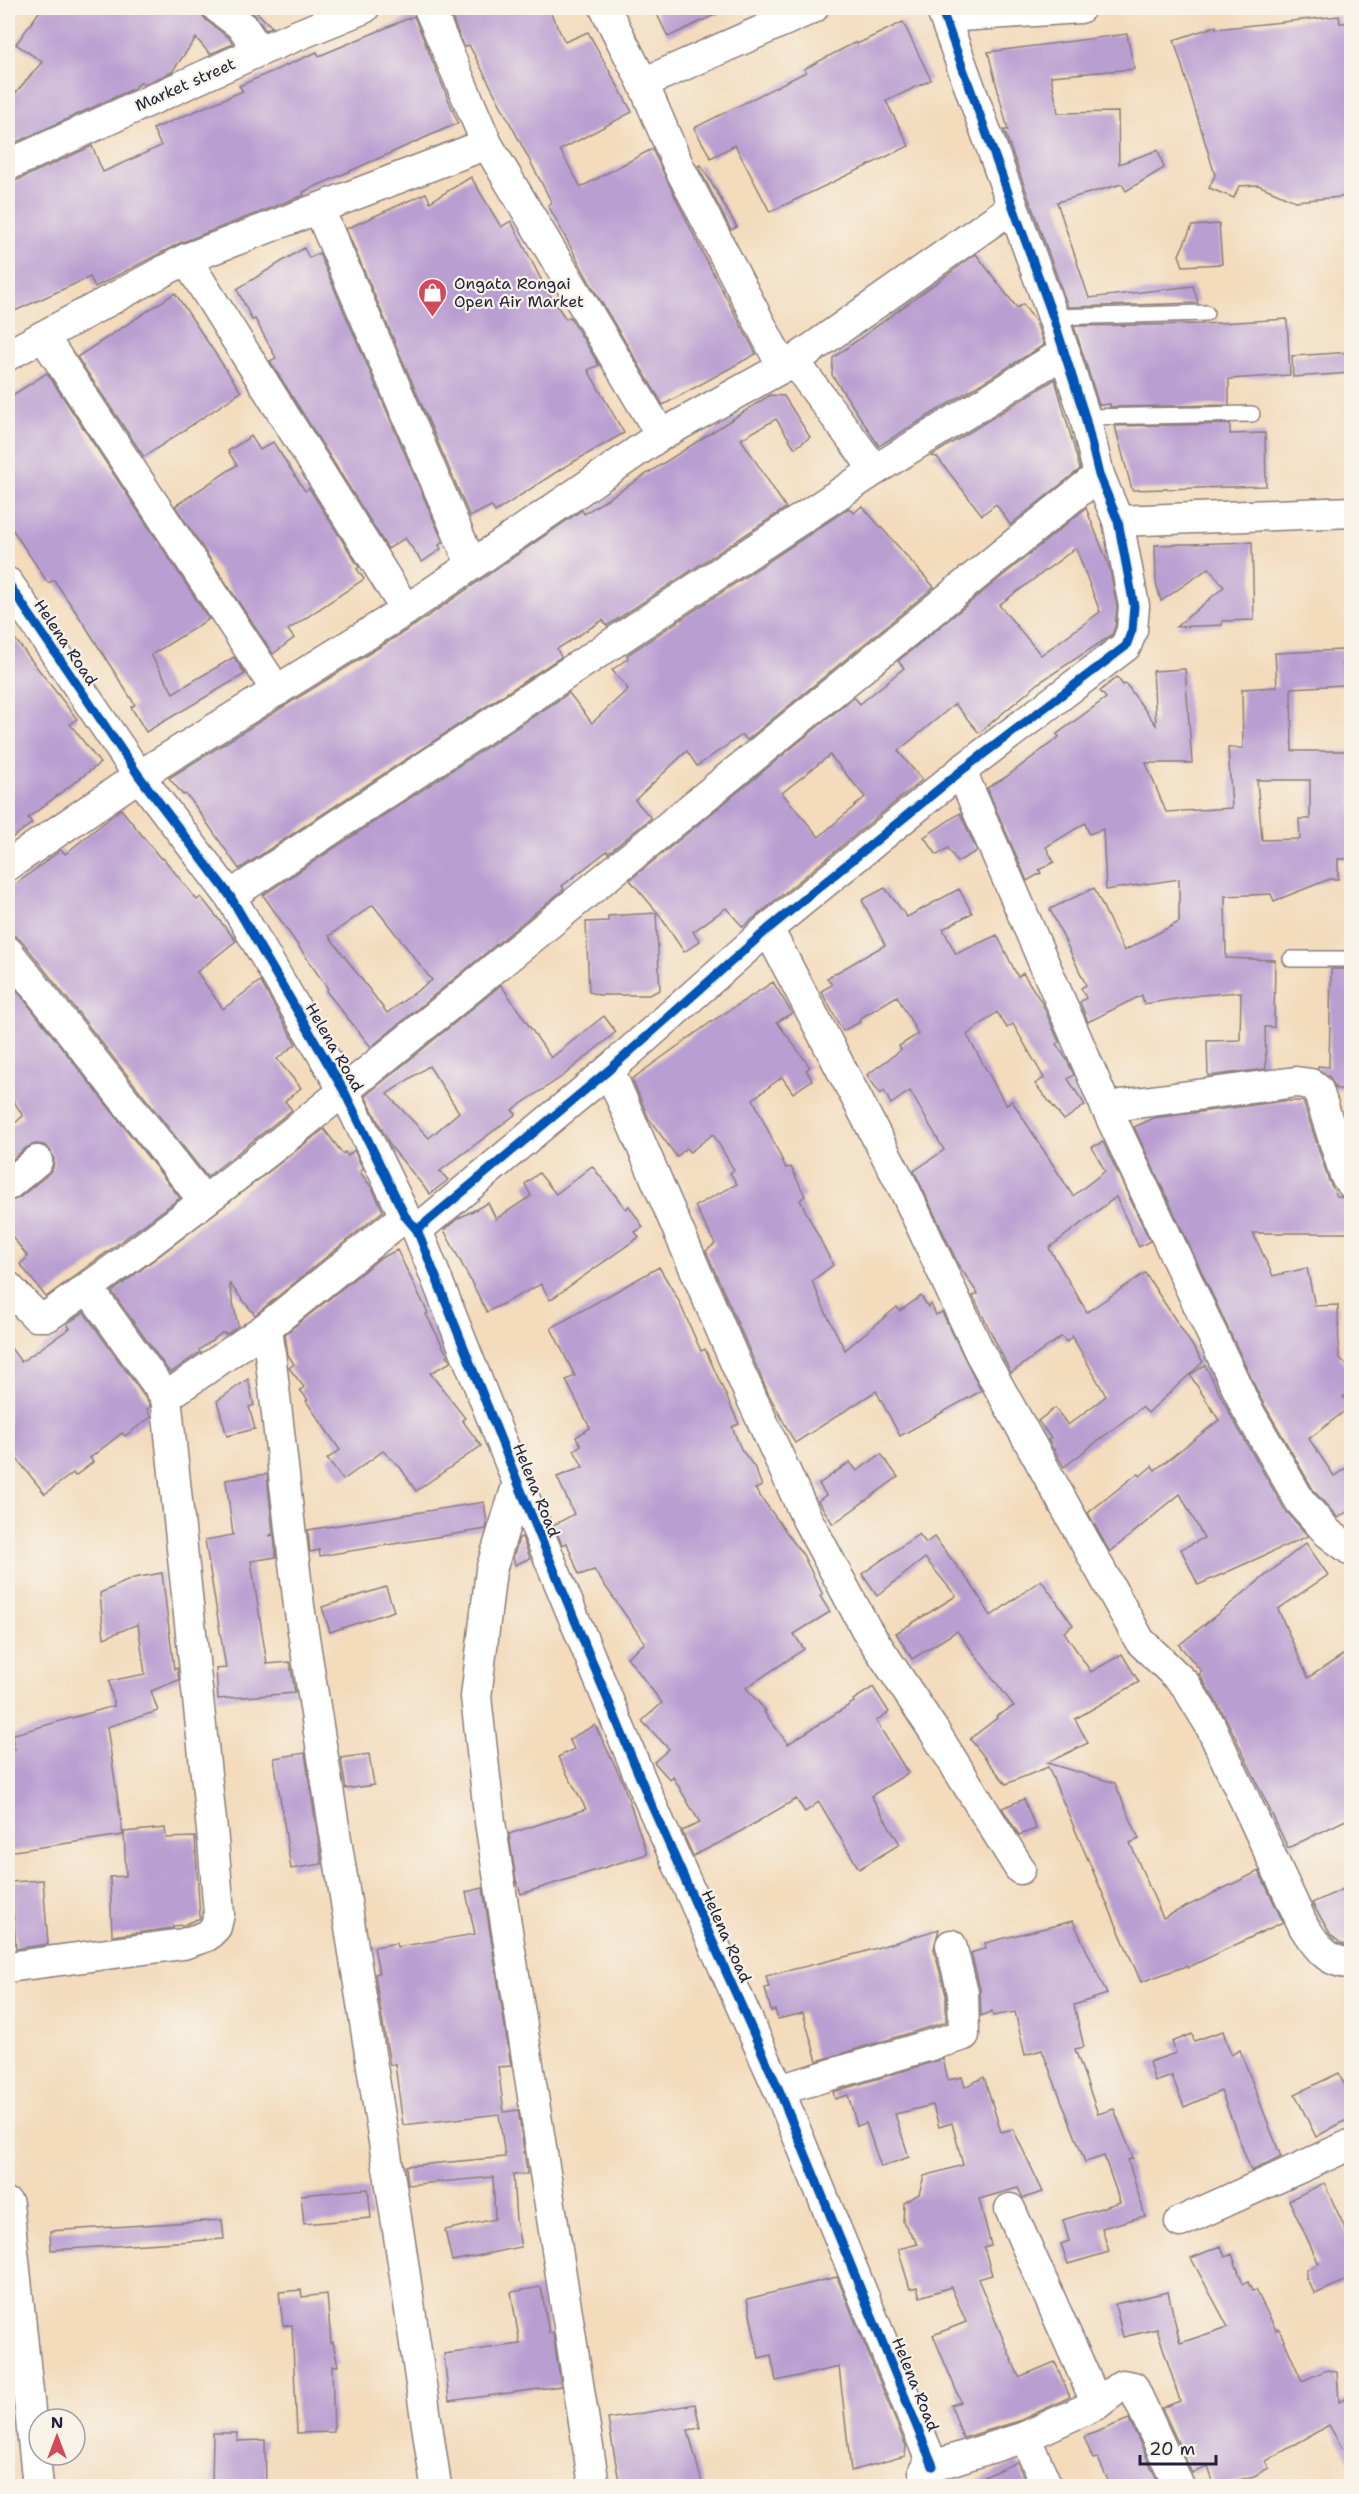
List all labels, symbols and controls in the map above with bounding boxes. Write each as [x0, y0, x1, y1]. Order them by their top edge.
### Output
street label: Market street [132, 53, 239, 116]
place label: Ongata Rongai Open Air Market [454, 273, 584, 312]
shop icon: Ongata Rongai Open Air Market [417, 276, 449, 318]
street label: Helena Road [29, 595, 102, 689]
street label: Helena Road [301, 999, 369, 1096]
street label: Helena Road [508, 1440, 565, 1540]
street label: Helena Road [697, 1887, 756, 1986]
street label: Helena Road [887, 2334, 944, 2434]
north arrow [27, 2407, 87, 2467]
text: N [51, 2412, 63, 2433]
scale bar [1140, 2428, 1216, 2466]
text: 20 m [1149, 2437, 1195, 2461]

